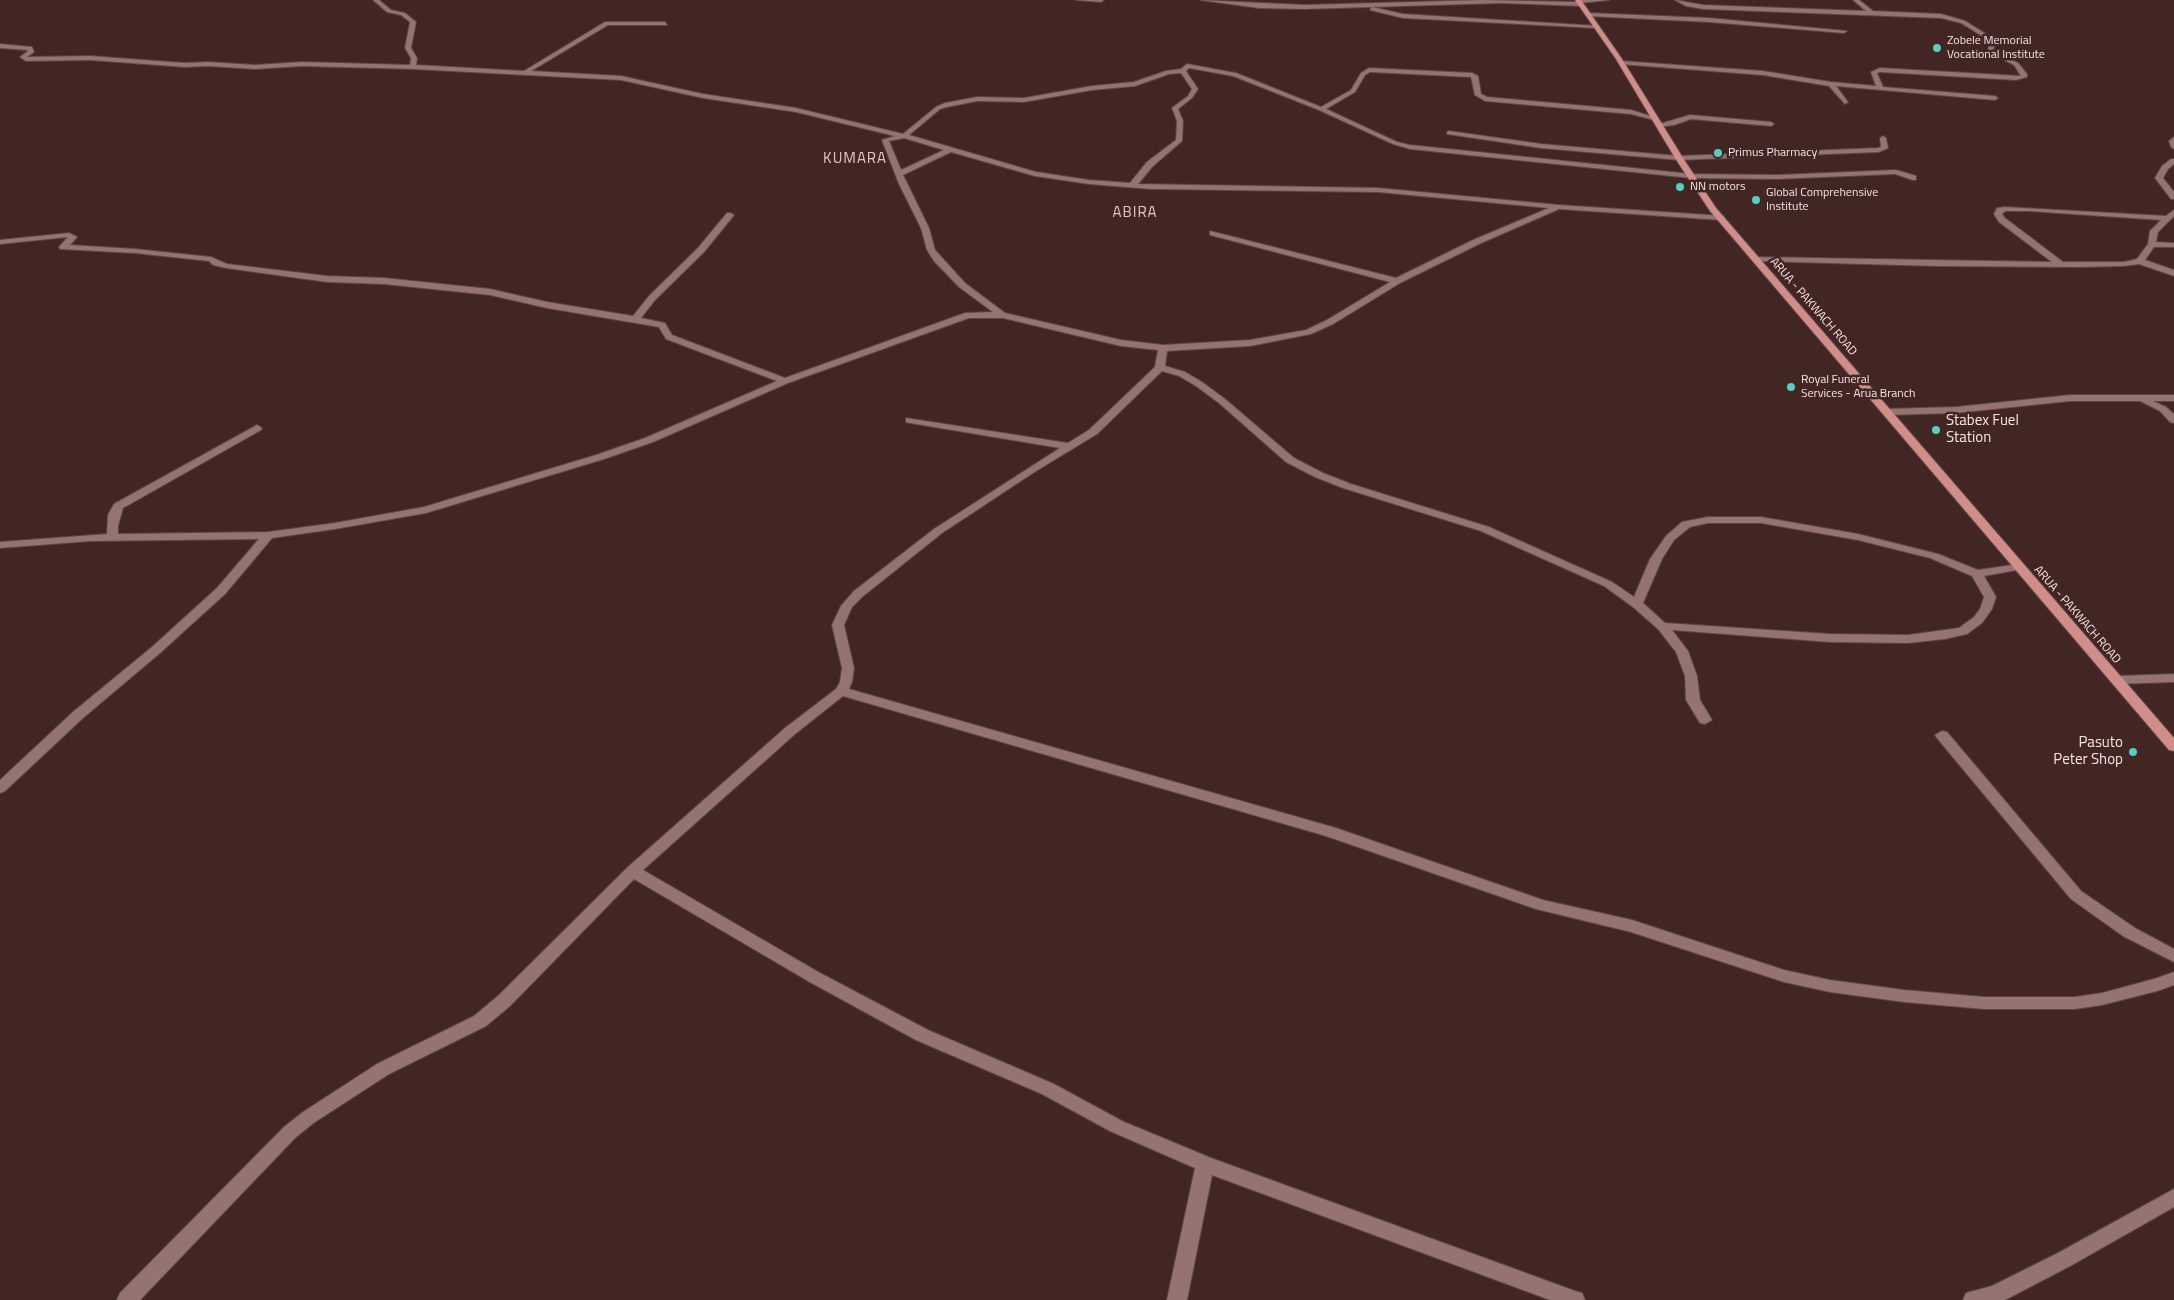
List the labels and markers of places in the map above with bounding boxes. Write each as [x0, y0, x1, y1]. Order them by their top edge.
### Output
place label: Zobele Memorial Vocational Institute [1947, 34, 2045, 62]
marker: Zobele Memorial Vocational Institute [1931, 42, 1943, 54]
place label: Primus Pharmacy [1728, 146, 1817, 160]
marker: Primus Pharmacy [1712, 147, 1724, 159]
place label: NN motors [1690, 180, 1745, 194]
marker: NN motors [1674, 181, 1686, 193]
place label: Global Comprehensive Institute [1766, 186, 1878, 214]
marker: Global Comprehensive Institute [1750, 194, 1762, 206]
place label: Royal Funeral Services - Arua Branch [1801, 373, 1915, 401]
marker: Royal Funeral Services - Arua Branch [1785, 381, 1797, 393]
place label: Stabex Fuel Station [1946, 412, 2019, 447]
marker: Stabex Fuel Station [1930, 424, 1942, 436]
place label: Pasuto Peter Shop [2053, 734, 2123, 769]
marker: Pasuto Peter Shop [2127, 746, 2139, 758]

